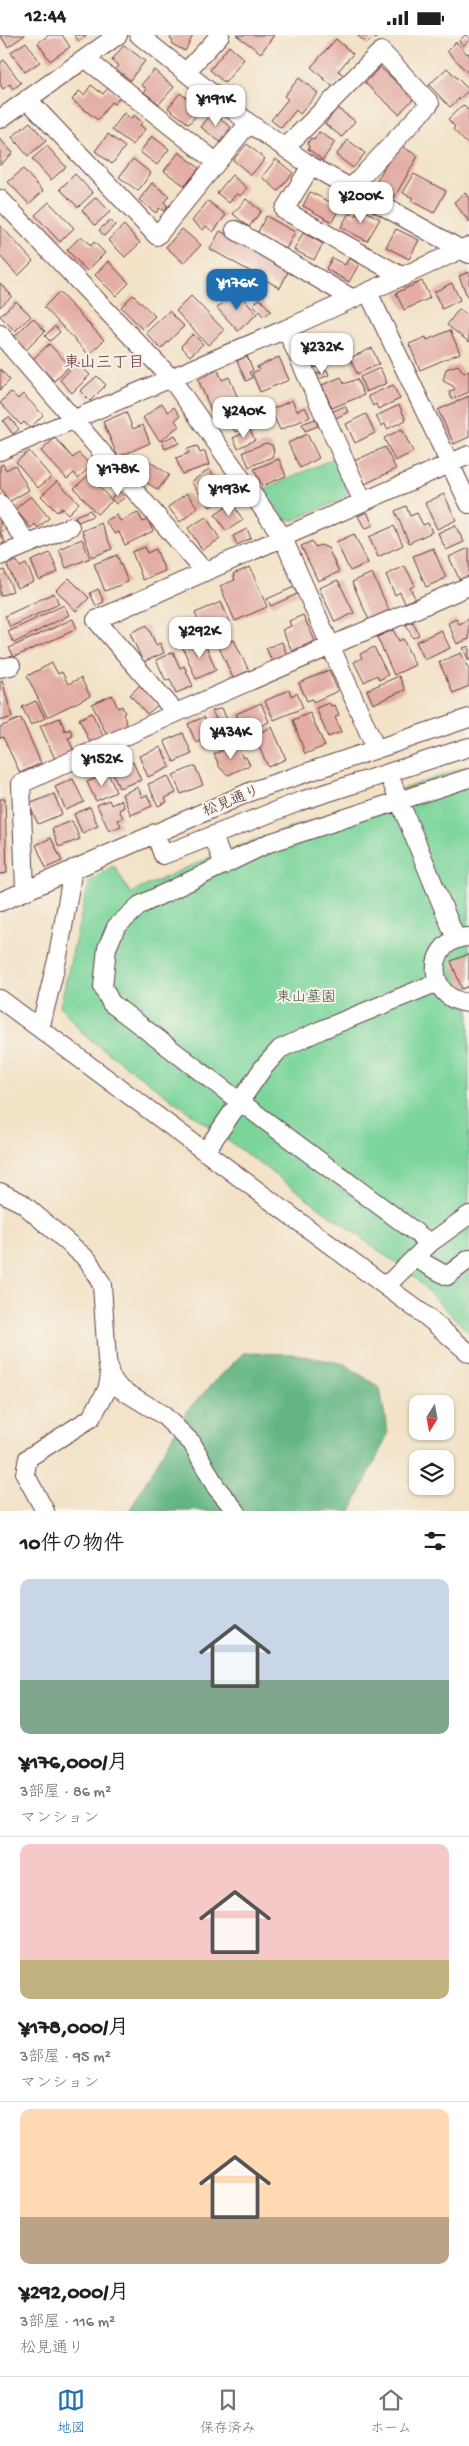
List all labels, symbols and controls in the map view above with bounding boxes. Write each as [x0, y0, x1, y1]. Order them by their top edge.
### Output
text: 12:44 [25, 6, 66, 29]
pin: ¥191K [181, 84, 251, 127]
text: ¥191K [197, 91, 235, 110]
pin: ¥200K [326, 181, 396, 224]
text: ¥200K [340, 188, 382, 207]
pin: ¥176K [202, 269, 272, 311]
text: ¥176K [217, 275, 257, 294]
pin: ¥232K [287, 333, 357, 375]
text: ¥232K [302, 339, 342, 358]
district label: 東山三丁目 [64, 353, 144, 374]
pin: ¥240K [209, 397, 279, 439]
text: ¥240K [224, 403, 264, 422]
pin: ¥178K [83, 455, 153, 497]
text: ¥178K [98, 461, 138, 480]
pin: ¥193K [194, 475, 264, 517]
text: ¥193K [209, 481, 249, 500]
pin: ¥292K [165, 617, 235, 659]
text: ¥292K [180, 623, 220, 642]
pin: ¥434K [196, 717, 266, 760]
text: ¥434K [211, 724, 251, 743]
pin: ¥152K [67, 745, 137, 787]
text: ¥152K [83, 751, 121, 770]
street label: 松見通り [201, 782, 263, 821]
park label: 東山墓園 [276, 988, 336, 1007]
north arrow [409, 1395, 454, 1440]
map controls [409, 1395, 454, 1495]
button: layers [409, 1450, 454, 1495]
icon: filters [421, 1527, 449, 1555]
text: 10件の物件 [20, 1533, 124, 1558]
icon: home [190, 1611, 280, 1701]
text: ¥176,000/月 [20, 1752, 128, 1777]
text: 3部屋 · 86 m² [20, 1784, 111, 1803]
text: マンション [20, 1810, 99, 1829]
icon: home [190, 1877, 280, 1967]
text: ¥178,000/月 [20, 2017, 129, 2042]
text: 3部屋 · 95 m² [20, 2049, 111, 2068]
text: マンション [20, 2075, 99, 2094]
icon: home [190, 2142, 280, 2232]
text: ¥292,000/月 [20, 2282, 129, 2307]
text: 3部屋 · 116 m² [20, 2314, 115, 2333]
text: 松見通り [20, 2340, 84, 2359]
tab: 地図 [57, 2386, 85, 2438]
tab: 保存済み [200, 2386, 256, 2438]
tab: ホーム [370, 2386, 412, 2438]

